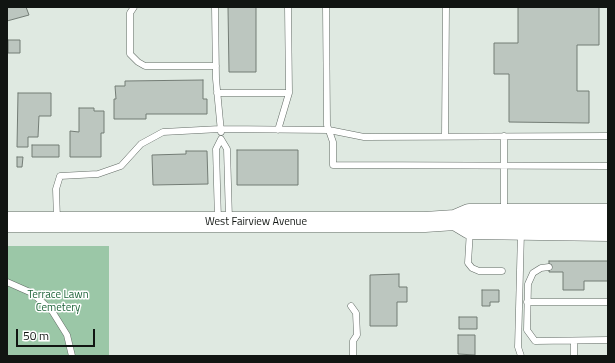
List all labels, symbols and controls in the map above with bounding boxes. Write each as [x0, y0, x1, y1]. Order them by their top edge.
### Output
street label: West Fairview Avenue [205, 215, 307, 229]
park label: Terrace Lawn Cemetery [27, 288, 89, 314]
scale bar [18, 321, 97, 347]
text: 50 m [23, 326, 49, 345]

